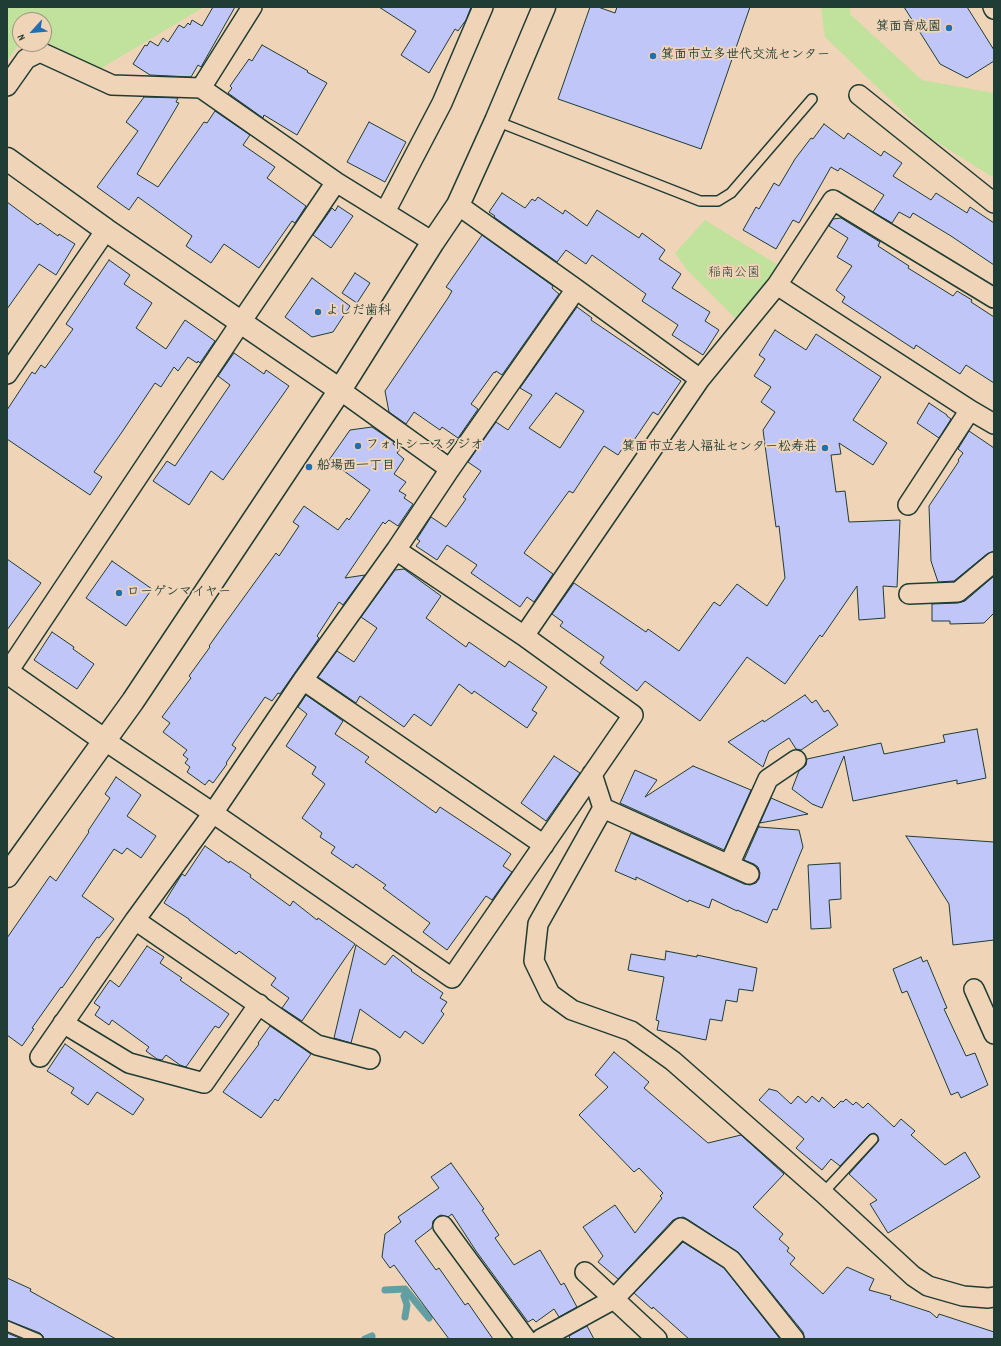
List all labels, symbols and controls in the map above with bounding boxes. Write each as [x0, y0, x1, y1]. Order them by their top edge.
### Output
north arrow [12, 12, 52, 52]
place label: 箕面育成園 [876, 20, 941, 36]
marker: 箕面育成園 [944, 23, 954, 33]
text: N [14, 31, 31, 43]
place label: 箕面市立多世代交流センター [661, 48, 830, 64]
marker: 箕面市立多世代交流センター [648, 51, 658, 61]
park label: 稲南公園 [708, 266, 760, 282]
place label: よしだ歯科 [326, 304, 391, 320]
marker: よしだ歯科 [313, 307, 323, 317]
place label: フォトシースタジオ [366, 438, 483, 454]
place label: 箕面市立老人福祉センター松寿荘 [622, 440, 817, 456]
marker: フォトシースタジオ [353, 441, 363, 451]
marker: 箕面市立老人福祉センター松寿荘 [820, 443, 830, 453]
place label: 船場西一丁目 [317, 459, 395, 475]
marker: 船場西一丁目 [304, 462, 314, 472]
place label: ローゲンマイヤー [127, 585, 231, 601]
marker: ローゲンマイヤー [114, 588, 124, 598]

